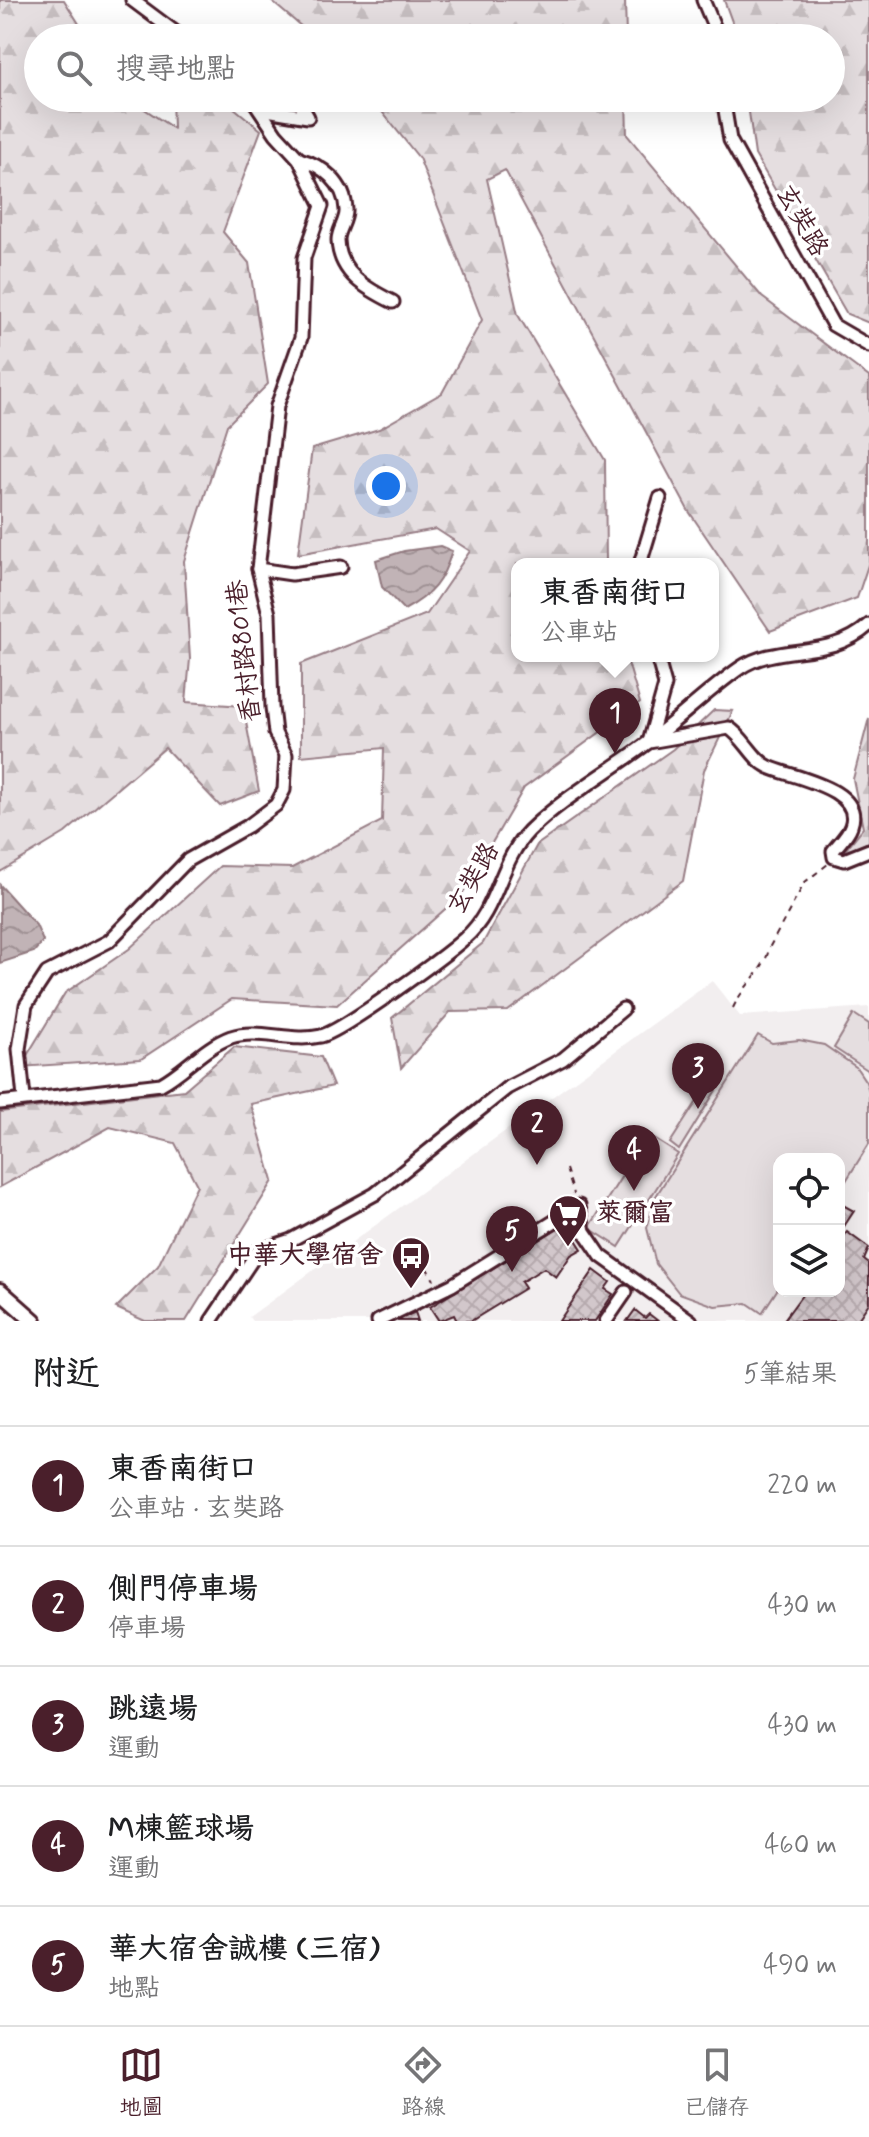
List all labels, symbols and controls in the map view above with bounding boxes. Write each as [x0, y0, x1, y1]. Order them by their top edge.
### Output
search box [24, 24, 845, 112]
icon: search [52, 46, 96, 90]
text: 搜尋地點 [116, 50, 236, 89]
street label: 玄奘路 [767, 179, 835, 263]
your location [366, 466, 406, 506]
popup [511, 558, 719, 662]
text: 東香南街口 [540, 574, 690, 613]
street label: 香村路801巷 [221, 578, 269, 724]
text: 公車站 [540, 616, 618, 650]
pin: 1 [589, 688, 641, 754]
street label: 玄奘路 [440, 837, 508, 921]
pin: 3 [672, 1043, 724, 1109]
pin: 2 [511, 1099, 563, 1165]
pin: 4 [608, 1125, 660, 1191]
map controls [773, 1153, 845, 1297]
button: locate [773, 1153, 845, 1225]
supermarket icon: 萊爾富 [547, 1193, 589, 1248]
place label: 萊爾富 [596, 1197, 674, 1231]
pin: 5 [486, 1206, 538, 1272]
button: layers [773, 1225, 845, 1297]
bus stop icon: 中華大學宿舍 [390, 1235, 432, 1290]
place label: 中華大學宿舍 [227, 1239, 383, 1273]
text: 附近 [32, 1352, 100, 1397]
text: 5筆結果 [743, 1358, 837, 1392]
text: 東香南街口 [108, 1450, 258, 1489]
text: 1 [52, 1469, 64, 1503]
text: 220 m [767, 1469, 837, 1503]
text: 公車站 · 玄奘路 [108, 1492, 284, 1526]
text: 側門停車場 [108, 1570, 258, 1609]
text: 2 [52, 1589, 64, 1623]
text: 430 m [768, 1589, 837, 1623]
text: 停車場 [108, 1612, 186, 1646]
text: 跳遠場 [108, 1690, 198, 1729]
text: 3 [52, 1709, 64, 1743]
text: 430 m [768, 1709, 837, 1743]
text: 運動 [108, 1732, 160, 1766]
text: M棟籃球場 [108, 1810, 254, 1849]
text: 4 [50, 1829, 66, 1863]
text: 460 m [764, 1829, 837, 1863]
text: 運動 [108, 1852, 160, 1886]
text: 華大宿舍誠樓 (三宿) [108, 1930, 380, 1969]
text: 5 [50, 1949, 66, 1983]
text: 490 m [763, 1949, 837, 1983]
text: 地點 [108, 1972, 160, 2006]
tab: 地圖 [119, 2043, 163, 2122]
tab: 路線 [401, 2043, 446, 2122]
tab: 已儲存 [684, 2043, 750, 2122]

